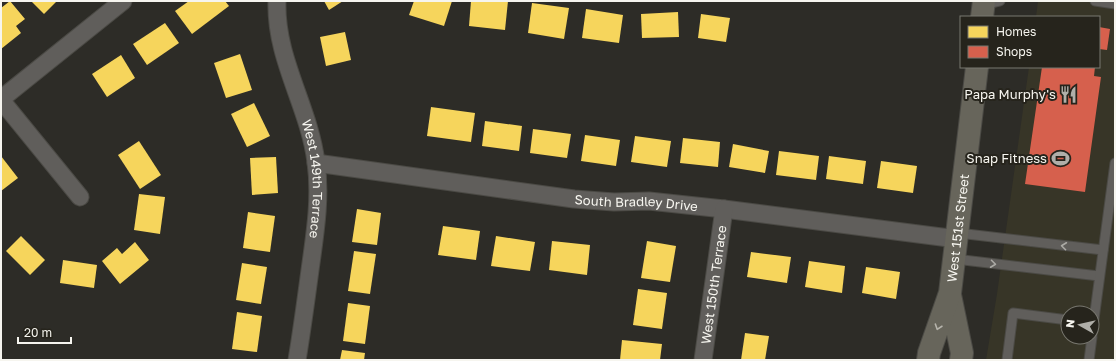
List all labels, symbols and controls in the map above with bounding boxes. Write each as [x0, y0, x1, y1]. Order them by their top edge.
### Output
legend [960, 16, 1100, 68]
text: Homes [996, 24, 1036, 39]
text: Shops [996, 44, 1032, 59]
restaurant icon: Papa Murphy's [1059, 84, 1079, 104]
place label: Papa Murphy's [964, 86, 1056, 102]
street label: West 149th Terrace [299, 117, 326, 239]
sports icon: Snap Fitness [1050, 148, 1070, 168]
place label: Snap Fitness [966, 150, 1047, 166]
street label: West 151st Street [943, 173, 972, 283]
street label: South Bradley Drive [574, 191, 699, 214]
street label: West 150th Terrace [697, 224, 730, 345]
one-way arrow [1061, 241, 1067, 250]
one-way arrow [990, 259, 996, 268]
north arrow [1060, 305, 1100, 345]
text: N [1063, 318, 1077, 329]
scale bar [18, 319, 71, 345]
one-way arrow [935, 323, 943, 330]
text: 20 m [24, 325, 52, 340]

